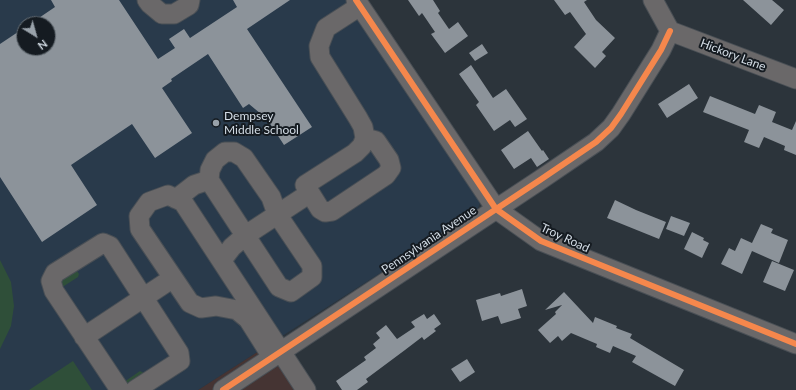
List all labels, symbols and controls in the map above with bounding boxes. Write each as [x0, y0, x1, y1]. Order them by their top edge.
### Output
north arrow [16, 16, 56, 56]
street label: Hickory Lane [698, 36, 768, 74]
text: N [36, 37, 50, 53]
place label: Dempsey Middle School [224, 109, 299, 137]
marker: Dempsey Middle School [211, 118, 221, 128]
street label: Pennsylvania Avenue [379, 203, 479, 277]
street label: Troy Road [538, 220, 592, 256]

